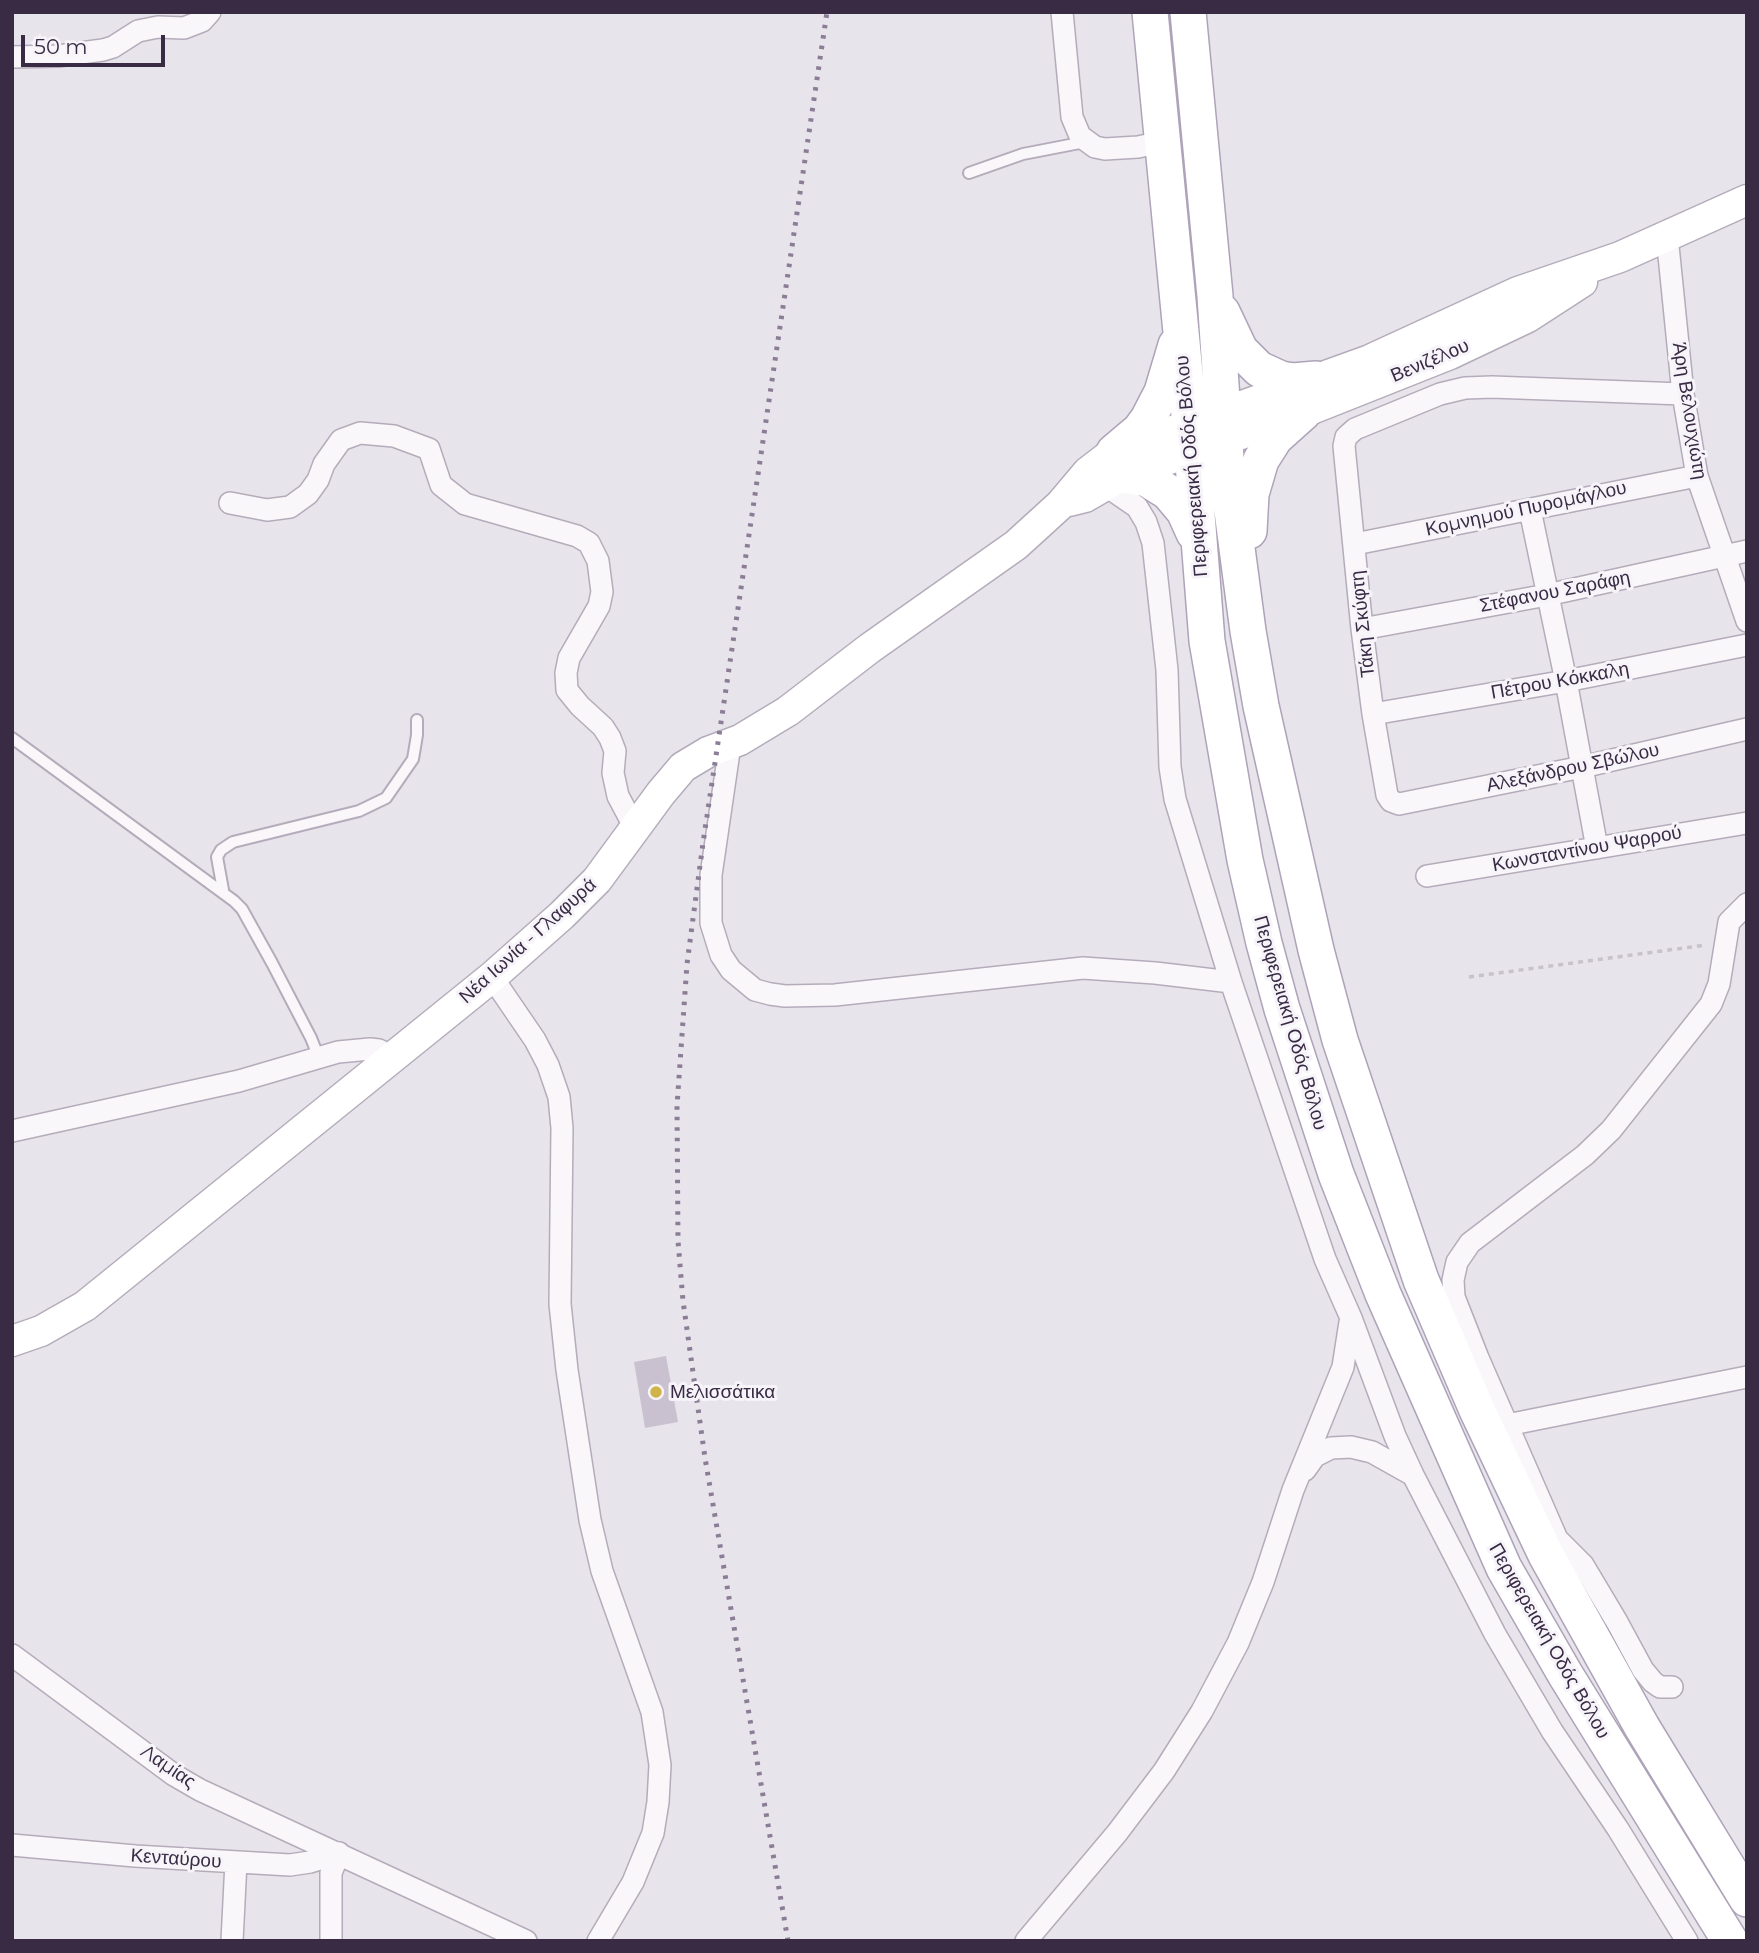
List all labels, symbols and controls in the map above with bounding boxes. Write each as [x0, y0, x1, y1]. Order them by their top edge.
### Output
scale bar [24, 21, 168, 65]
text: 50 m [34, 34, 88, 59]
street label: Βενιζέλου [1387, 334, 1473, 388]
street label: Άρη Βελουχιώτη [1667, 341, 1711, 481]
street label: Περιφερειακή Οδός Βόλου [1171, 354, 1213, 578]
street label: Κομνημού Πυρομάγλου [1423, 477, 1629, 541]
street label: Στέφανου Σαράφη [1478, 566, 1632, 618]
street label: Τάκη Σκύφτη [1346, 569, 1380, 679]
street label: Πέτρου Κόκκαλη [1489, 658, 1631, 704]
street label: Αλεξάνδρου Σβώλου [1485, 739, 1661, 797]
street label: Κωνσταντίνου Ψαρρού [1490, 821, 1684, 877]
street label: Νέα Ιωνία - Γλαφυρά [455, 873, 601, 1009]
street label: Περιφερειακή Οδός Βόλου [1248, 913, 1332, 1133]
place label: Μελισσάτικα [670, 1381, 775, 1403]
marker: Μελισσάτικα [648, 1384, 664, 1400]
street label: Περιφερειακή Οδός Βόλου [1484, 1539, 1614, 1743]
street label: Λαμίας [136, 1740, 200, 1794]
street label: Κενταύρου [130, 1844, 222, 1874]

